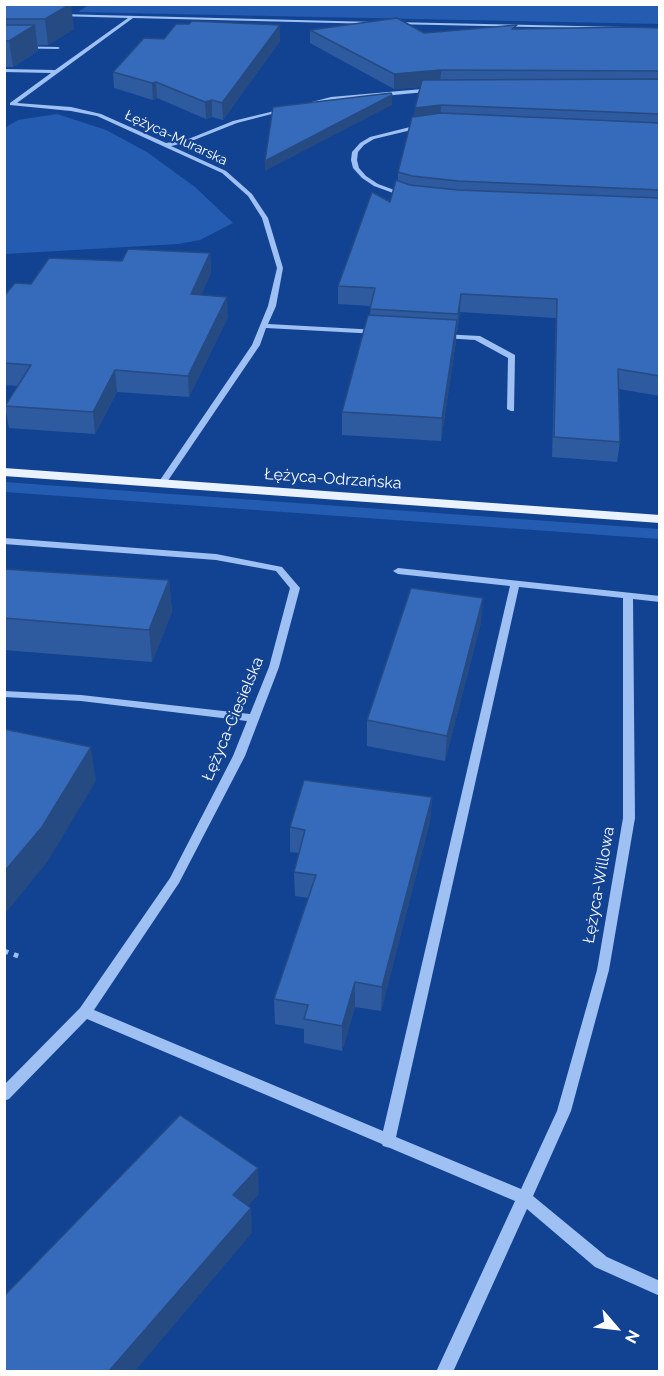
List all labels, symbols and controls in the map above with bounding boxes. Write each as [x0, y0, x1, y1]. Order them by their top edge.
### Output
street label: Łężyca-Murarska [122, 107, 230, 169]
street label: Łężyca-Odrzańska [264, 465, 402, 493]
street label: Łężyca-Ciesielska [198, 654, 268, 784]
street label: Łężyca-Willowa [579, 825, 619, 945]
north arrow [586, 1298, 646, 1358]
text: N [621, 1327, 644, 1347]

